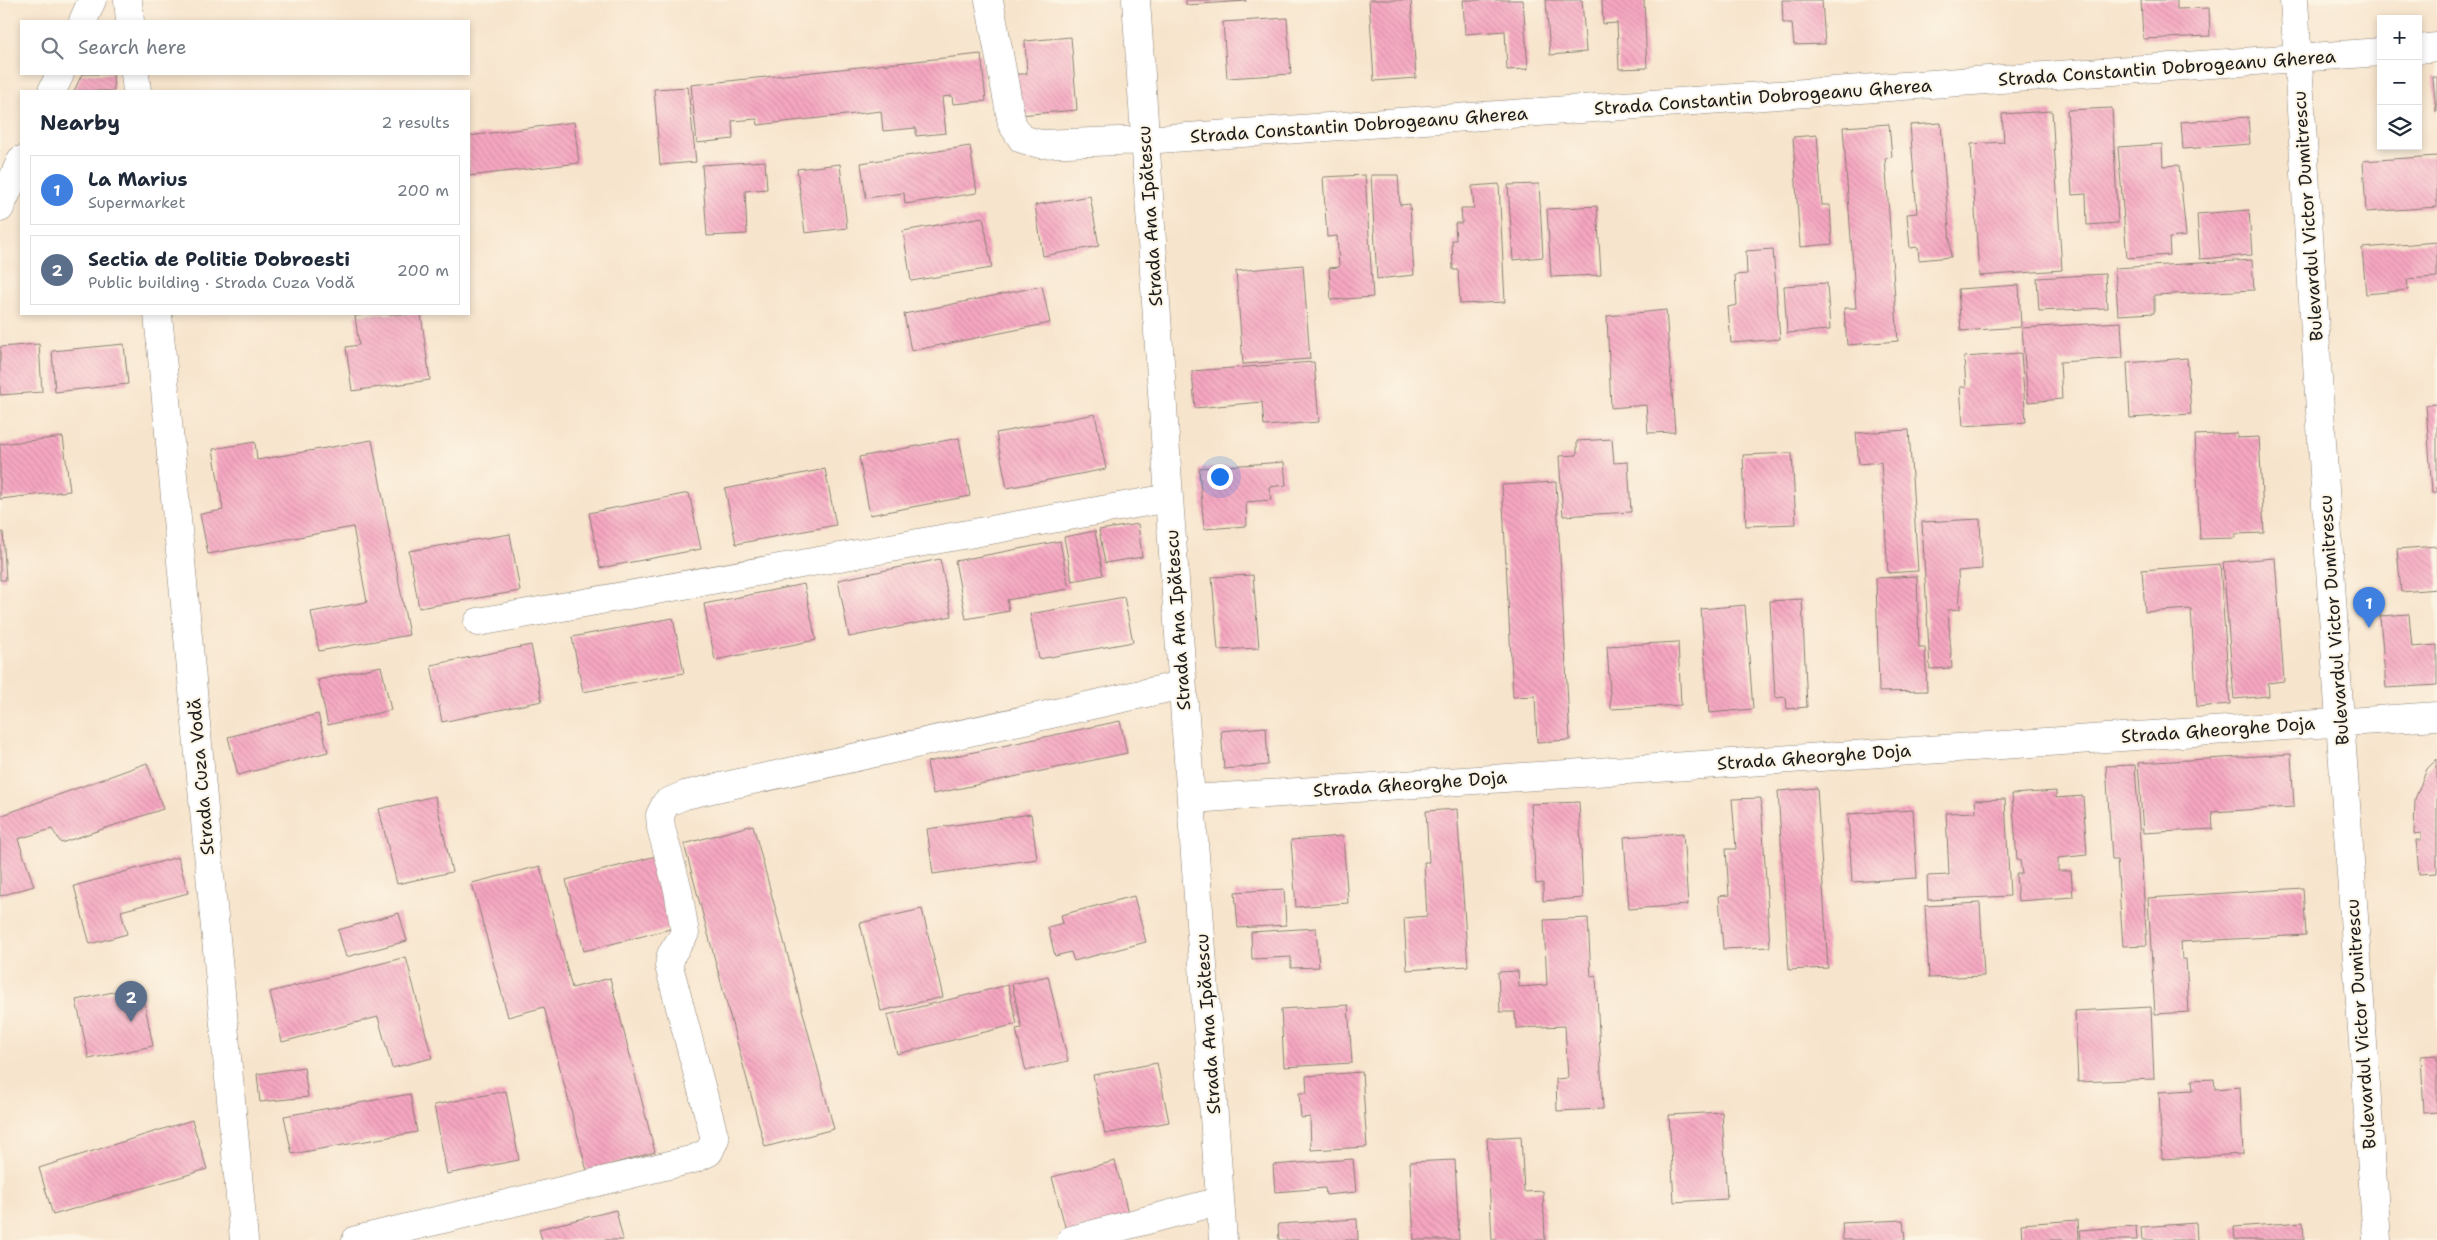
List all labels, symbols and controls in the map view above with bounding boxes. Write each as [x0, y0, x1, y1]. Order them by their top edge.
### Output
map controls [2377, 15, 2422, 150]
button: + [2377, 15, 2422, 60]
search box [20, 20, 470, 75]
icon: search [38, 34, 66, 62]
text: Search here [78, 35, 187, 60]
street label: Strada Constantin Dobrogeanu Gherea [1997, 44, 2337, 92]
button: − [2377, 60, 2422, 105]
street label: Strada Constantin Dobrogeanu Gherea [1593, 73, 1933, 121]
street label: Bulevardul Victor Dumitrescu [2287, 90, 2329, 342]
street label: Strada Constantin Dobrogeanu Gherea [1189, 101, 1529, 149]
button: layers [2377, 105, 2422, 150]
text: Nearby [40, 109, 120, 137]
text: 2 results [381, 112, 450, 133]
street label: Strada Ana Ipătescu [1132, 125, 1168, 307]
text: La Marius [88, 167, 188, 192]
text: 1 [53, 180, 61, 201]
text: 200 m [397, 180, 449, 201]
text: Supermarket [88, 192, 185, 213]
text: Sectia de Politie Dobroesti [88, 247, 350, 272]
text: 2 [51, 260, 63, 281]
text: 200 m [397, 260, 449, 281]
text: Public building · Strada Cuza Vodă [88, 272, 355, 293]
your location [1207, 464, 1233, 490]
street label: Bulevardul Victor Dumitrescu [2313, 494, 2355, 746]
street label: Strada Ana Ipătescu [1160, 529, 1196, 711]
pin: 1 [2353, 587, 2385, 628]
street label: Strada Cuza Vodă [182, 698, 220, 856]
street label: Strada Gheorghe Doja [2120, 711, 2316, 749]
street label: Strada Gheorghe Doja [1716, 738, 1912, 776]
street label: Strada Gheorghe Doja [1312, 765, 1508, 803]
street label: Bulevardul Victor Dumitrescu [2340, 898, 2382, 1150]
street label: Strada Ana Ipătescu [1190, 933, 1226, 1115]
pin: 2 [115, 981, 147, 1022]

